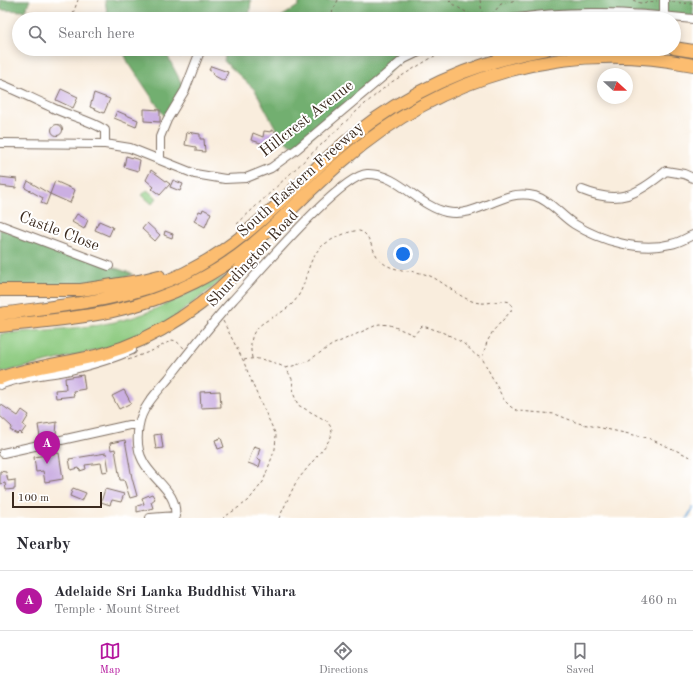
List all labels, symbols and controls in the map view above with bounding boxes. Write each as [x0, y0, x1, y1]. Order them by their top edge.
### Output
search box [12, 12, 681, 56]
icon: search [26, 23, 48, 45]
text: Search here [58, 27, 135, 42]
north arrow [597, 68, 633, 104]
street label: Hillcrest Avenue [257, 78, 357, 160]
street label: South Eastern Freeway [235, 119, 368, 241]
street label: Shurdington Road [204, 207, 302, 311]
street label: Castle Close [17, 209, 101, 255]
your location [393, 244, 413, 264]
pin: A [34, 431, 60, 464]
scale bar [12, 490, 102, 509]
text: 100 m [18, 493, 49, 504]
text: Nearby [16, 536, 71, 553]
text: Adelaide Sri Lanka Buddhist Vihara [54, 585, 296, 600]
text: A [24, 594, 34, 607]
text: 460 m [640, 594, 677, 607]
text: Temple · Mount Street [54, 603, 180, 616]
tab: Map [99, 640, 121, 678]
tab: Directions [319, 640, 368, 678]
tab: Saved [566, 640, 594, 678]

